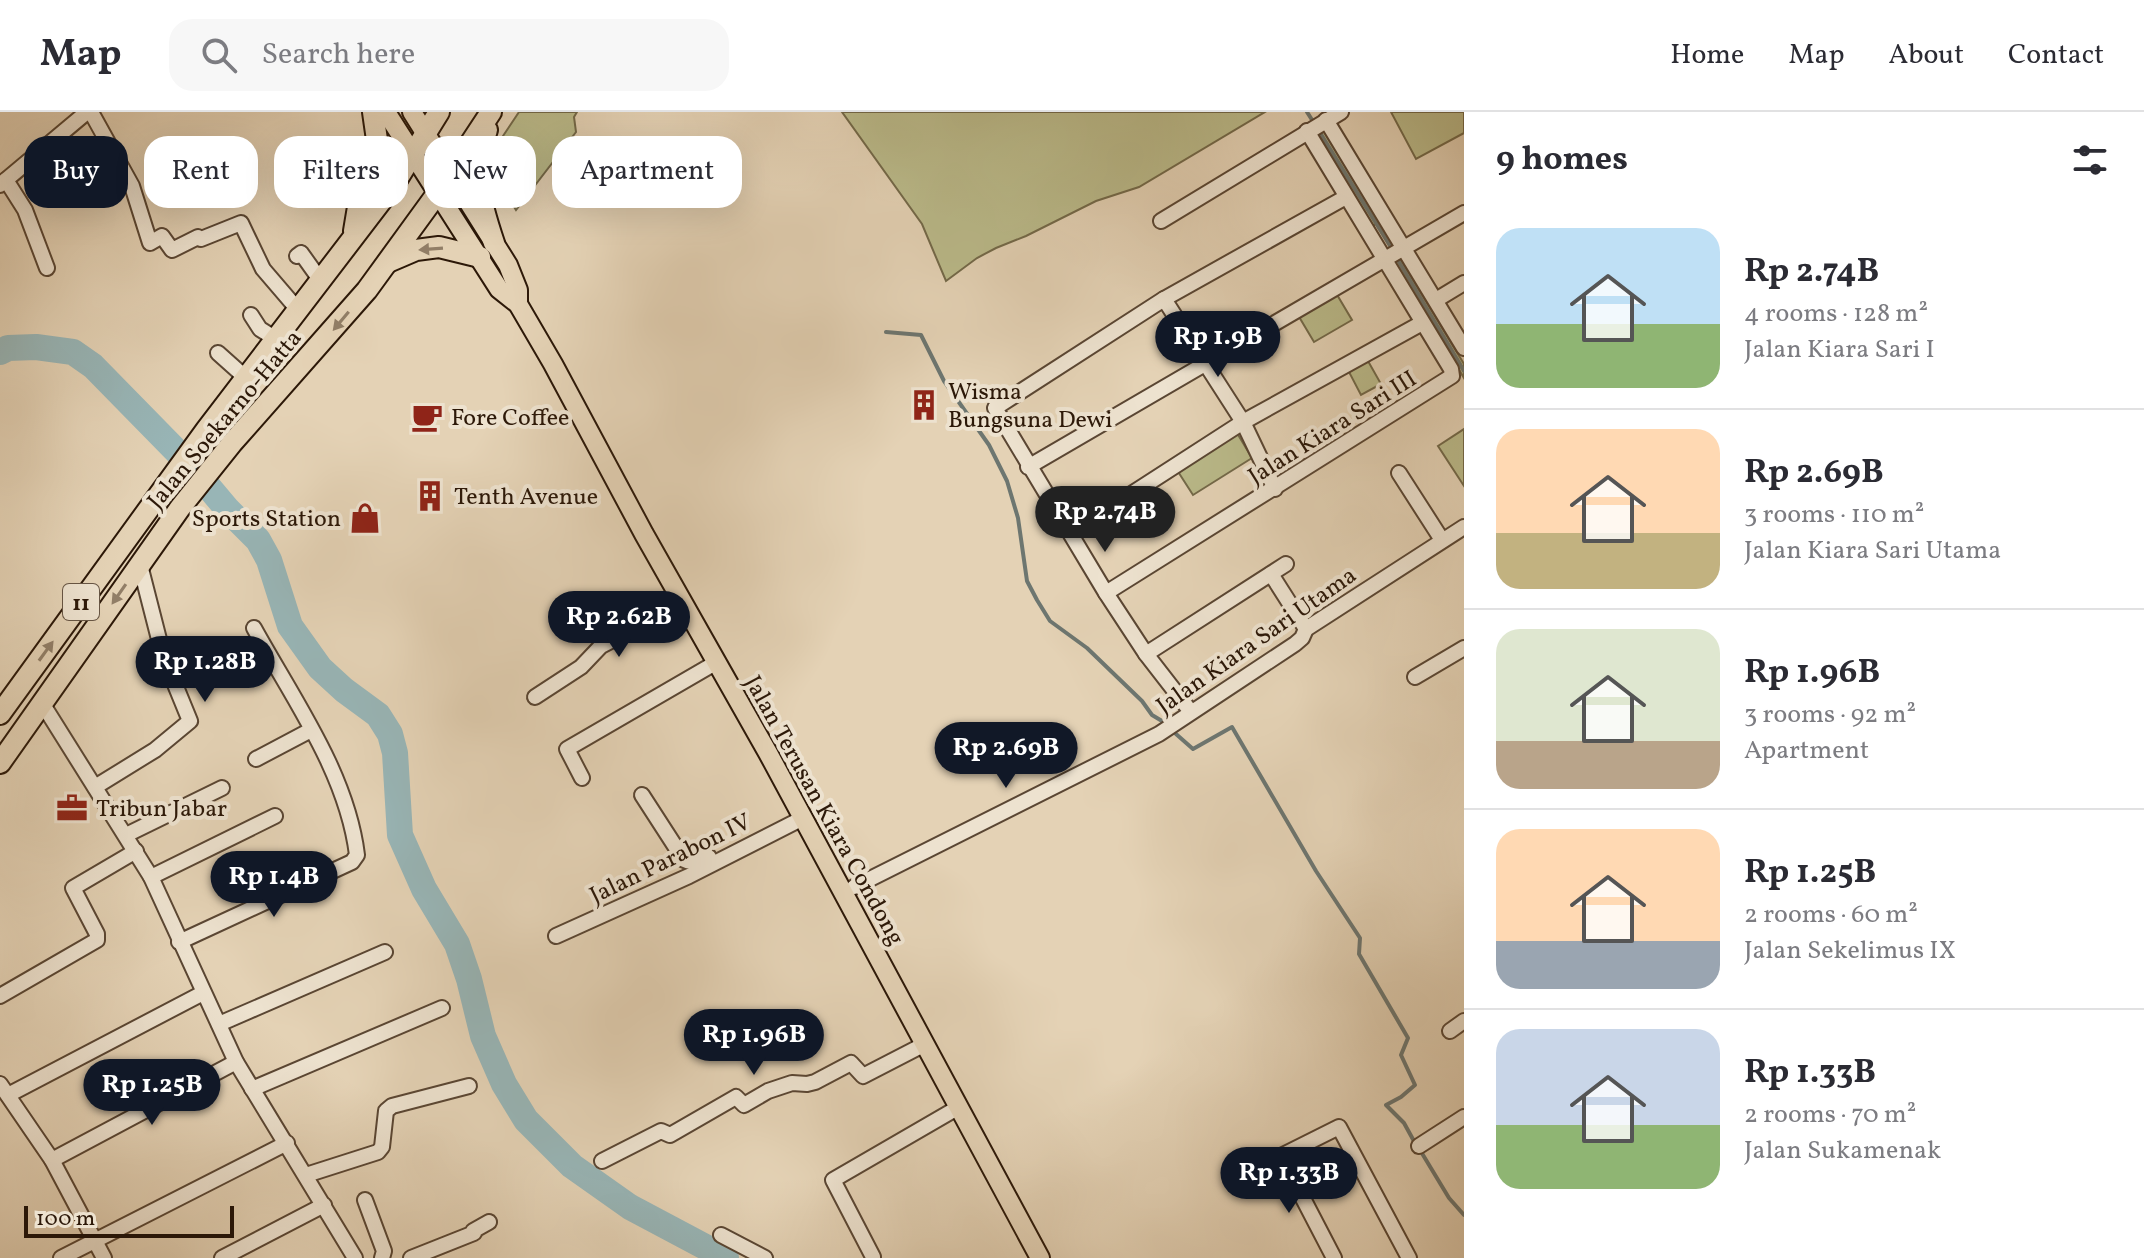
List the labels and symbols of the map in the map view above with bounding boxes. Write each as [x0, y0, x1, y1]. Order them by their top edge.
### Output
one-way arrow [418, 243, 443, 256]
one-way arrow [333, 310, 350, 330]
pin: Rp 1.9B [1144, 311, 1292, 379]
street label: Jalan Soekarno-Hatta [140, 323, 311, 517]
street label: Jalan Kiara Sari III [1242, 363, 1424, 494]
place label: Wisma Bungsuna Dewi [948, 376, 1112, 438]
building icon: Wisma Bungsuna Dewi [907, 388, 941, 422]
cafe icon: Fore Coffee [410, 400, 444, 434]
place label: Fore Coffee [451, 402, 569, 436]
building icon: Tenth Avenue [413, 479, 447, 513]
place label: Tenth Avenue [454, 481, 598, 515]
pin: Rp 2.74B [1022, 486, 1188, 554]
shop icon: Sports Station [348, 501, 382, 535]
place label: Sports Station [192, 503, 341, 537]
street label: Jalan Kiara Sari Utama [1150, 560, 1364, 724]
road number: 11 [63, 584, 99, 620]
one-way arrow [112, 584, 127, 605]
pin: Rp 2.62B [536, 591, 702, 659]
pin: Rp 1.28B [122, 636, 288, 704]
one-way arrow [38, 640, 53, 661]
street label: Jalan Terusan Kiara Condong [735, 670, 912, 952]
pin: Rp 2.69B [923, 722, 1089, 790]
office icon: Tribun Jabar [55, 791, 89, 825]
place label: Tribun Jabar [96, 793, 227, 827]
street label: Jalan Parabon IV [584, 806, 757, 914]
pin: Rp 1.4B [200, 851, 348, 919]
pin: Rp 1.96B [671, 1009, 837, 1077]
pin: Rp 1.25B [69, 1059, 235, 1127]
pin: Rp 1.33B [1206, 1147, 1372, 1215]
scale bar [24, 1202, 234, 1238]

